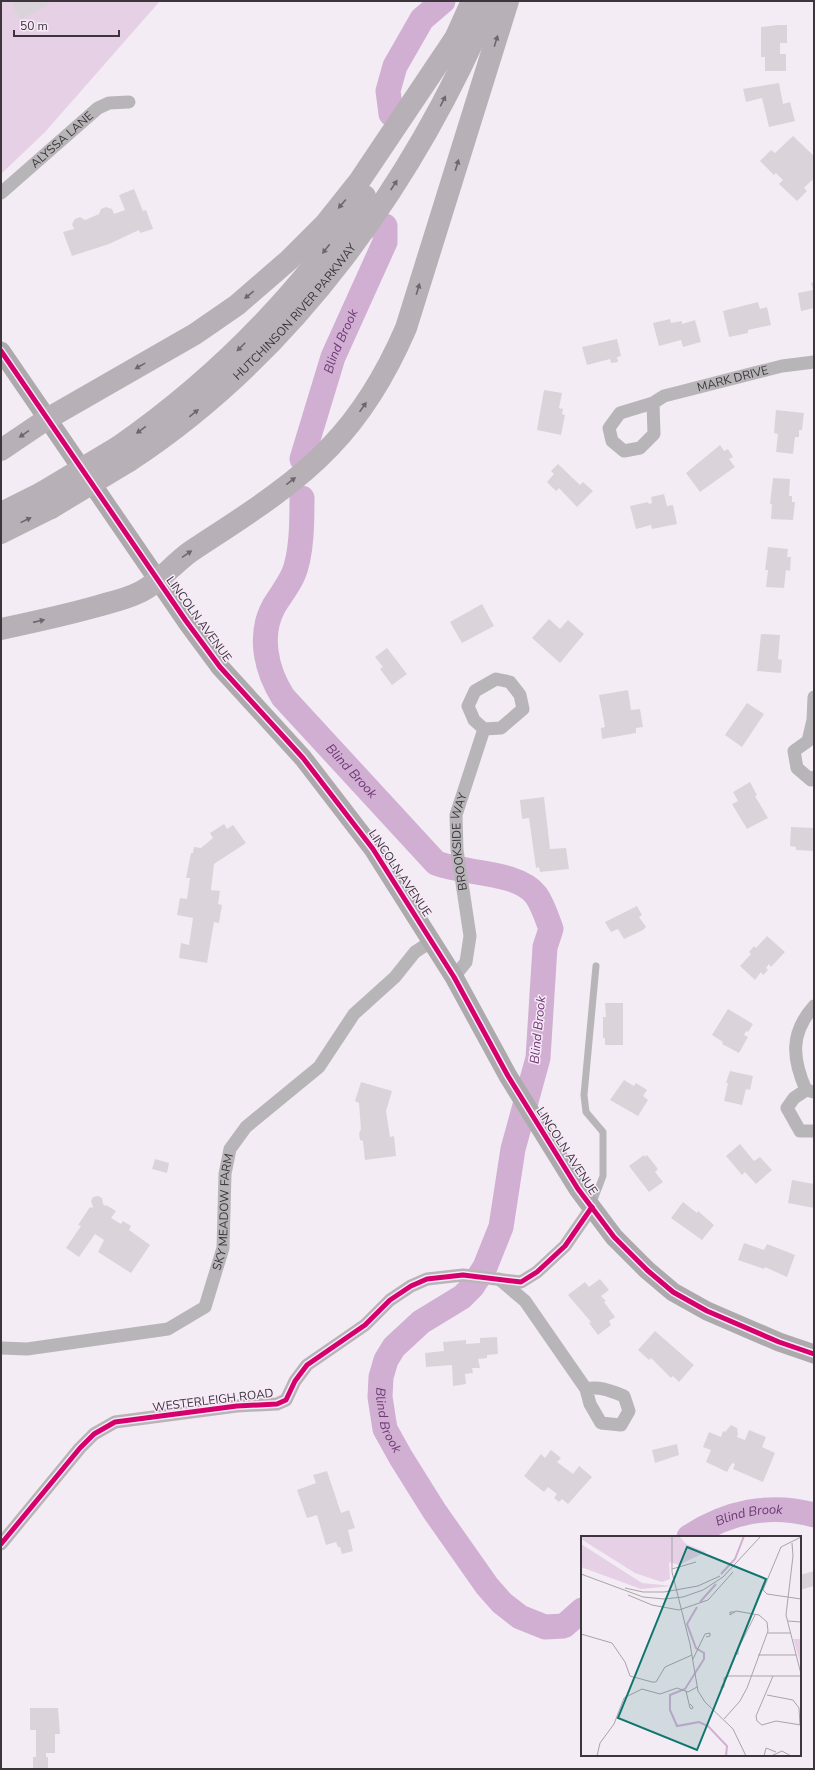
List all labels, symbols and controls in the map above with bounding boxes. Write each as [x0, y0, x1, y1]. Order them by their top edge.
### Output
scale bar [14, 12, 119, 38]
text: 50 m [20, 18, 48, 34]
one-way arrow [493, 35, 499, 47]
one-way arrow [440, 96, 447, 107]
street label: ALYSSA LANE [27, 108, 97, 171]
one-way arrow [454, 159, 460, 171]
one-way arrow [390, 179, 397, 191]
one-way arrow [337, 199, 346, 209]
street label: HUTCHINSON RIVER PARKWAY [229, 239, 360, 384]
one-way arrow [322, 244, 331, 255]
one-way arrow [415, 283, 421, 295]
one-way arrow [244, 290, 255, 299]
water label: Blind Brook [320, 306, 363, 376]
one-way arrow [236, 342, 246, 352]
one-way arrow [135, 362, 146, 369]
street label: MARK DRIVE [695, 362, 770, 395]
one-way arrow [359, 401, 367, 412]
one-way arrow [188, 409, 199, 417]
one-way arrow [136, 426, 147, 435]
one-way arrow [19, 430, 29, 438]
one-way arrow [286, 477, 297, 486]
one-way arrow [20, 517, 32, 524]
one-way arrow [182, 550, 192, 558]
street label: LINCOLN AVENUE [163, 573, 235, 665]
one-way arrow [33, 617, 45, 623]
water label: Blind Brook [322, 740, 381, 803]
street label: BROOKSIDE WAY [447, 790, 471, 892]
street label: LINCOLN AVENUE [365, 826, 435, 920]
water label: Blind Brook [525, 995, 551, 1065]
street label: LINCOLN AVENUE [533, 1104, 601, 1198]
street label: SKY MEADOW FARM [209, 1152, 237, 1272]
street label: WESTERLEIGH ROAD [152, 1385, 274, 1415]
water label: Blind Brook [371, 1387, 406, 1457]
water label: Blind Brook [713, 1501, 783, 1531]
inset map [581, 1536, 801, 1756]

